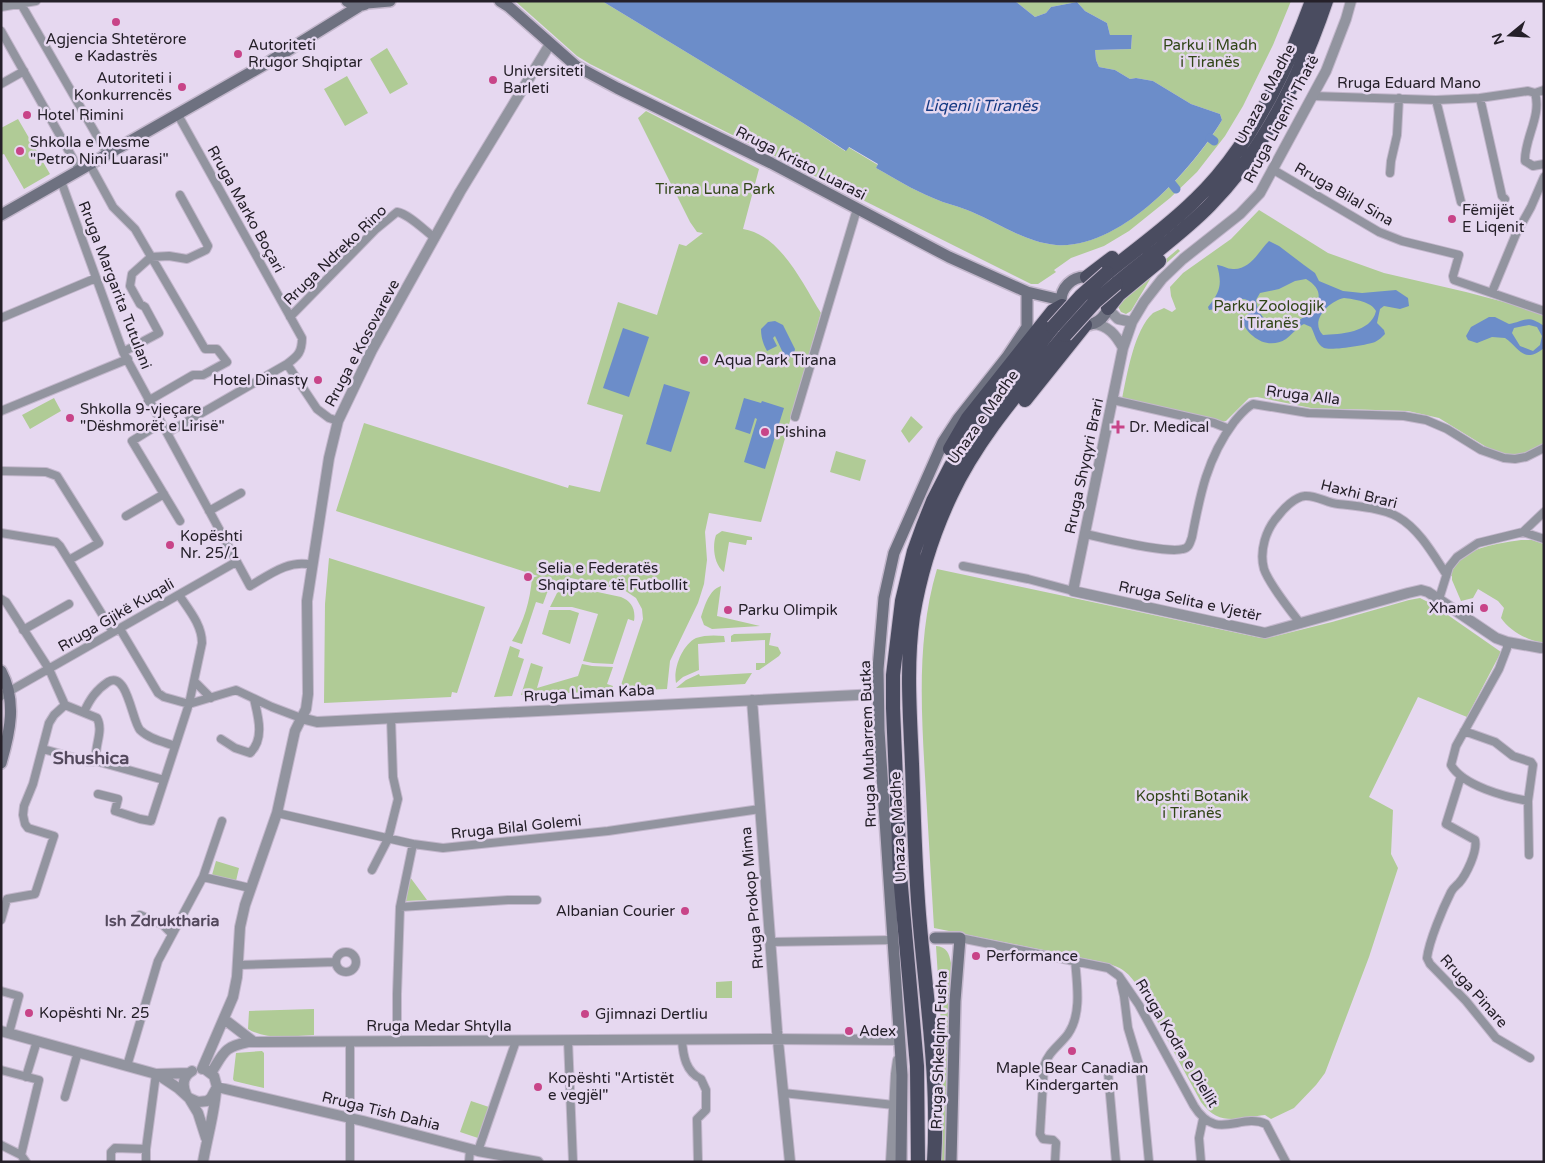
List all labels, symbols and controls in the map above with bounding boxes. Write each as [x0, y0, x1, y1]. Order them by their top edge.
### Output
north arrow [1485, 10, 1535, 60]
marker: Agjencia Shtetërore e Kadastrës [110, 16, 122, 28]
place label: Agjencia Shtetërore e Kadastrës [46, 30, 186, 65]
text: N [1488, 31, 1508, 47]
place label: Autoriteti Rrugor Shqiptar [248, 36, 363, 71]
park label: Parku i Madh i Tiranës [1163, 36, 1257, 71]
street label: Unaza e Madhe [1231, 41, 1299, 147]
marker: Autoriteti Rrugor Shqiptar [232, 48, 244, 60]
street label: Rruga Liqeni i Thatë [1240, 52, 1322, 186]
place label: Universiteti Barleti [503, 62, 584, 97]
place label: Autoriteti i Konkurrencës [74, 69, 172, 104]
marker: Universiteti Barleti [487, 74, 499, 86]
street label: Rruga Eduard Mano [1337, 74, 1481, 92]
marker: Autoriteti i Konkurrencës [176, 81, 188, 93]
water label: Liqeni i Tiranës [924, 96, 1039, 116]
place label: Hotel Rimini [37, 106, 124, 124]
marker: Hotel Rimini [21, 109, 33, 121]
street label: Rruga Kristo Luarasi [733, 122, 869, 204]
place label: Shkolla e Mesme "Petro Nini Luarasi" [30, 133, 169, 168]
street label: Rruga Marko Boçari [204, 142, 288, 276]
marker: Shkolla e Mesme "Petro Nini Luarasi" [14, 145, 26, 157]
street label: Rruga Bilal Sina [1291, 158, 1397, 230]
park label: Tirana Luna Park [655, 180, 775, 198]
street label: Rruga Margarita Tutulani [75, 198, 155, 372]
street label: Rruga Ndreko Rino [280, 201, 390, 309]
place label: Fëmijët E Liqenit [1462, 201, 1525, 236]
marker: Fëmijët E Liqenit [1446, 213, 1458, 225]
street label: Rruga e Kosovareve [321, 276, 403, 410]
park label: Parku Zoologjik i Tiranës [1214, 297, 1324, 332]
place label: Aqua Park Tirana [714, 351, 836, 369]
marker: Aqua Park Tirana [698, 354, 710, 366]
street label: Unaza e Madhe [944, 366, 1022, 468]
place label: Hotel Dinasty [213, 371, 308, 389]
marker: Hotel Dinasty [312, 374, 324, 386]
street label: Rruga Alla [1265, 382, 1341, 408]
street label: Rruga Shyqyri Brari [1061, 396, 1107, 536]
place label: Shkolla 9-vjeçare "Dëshmorët e Lirisë" [80, 400, 225, 435]
marker: Shkolla 9-vjeçare "Dëshmorët e Lirisë" [64, 412, 76, 424]
place label: Dr. Medical [1129, 418, 1209, 436]
marker: Dr. Medical [1111, 420, 1125, 434]
place label: Pishina [775, 423, 826, 441]
marker: Pishina [759, 426, 771, 438]
street label: Haxhi Brari [1319, 476, 1399, 512]
place label: Kopështi Nr. 25/1 [180, 527, 243, 562]
marker: Kopështi Nr. 25/1 [164, 539, 176, 551]
place label: Selia e Federatës Shqiptare të Futbollit [538, 559, 688, 594]
marker: Selia e Federatës Shqiptare të Futbollit [522, 571, 534, 583]
street label: Rruga Gjikë Kuqali [55, 574, 177, 656]
street label: Rruga Selita e Vjetër [1117, 577, 1263, 625]
place label: Xhami [1429, 599, 1474, 617]
place label: Parku Olimpik [738, 601, 838, 619]
marker: Xhami [1478, 602, 1490, 614]
marker: Parku Olimpik [722, 604, 734, 616]
street label: Rruga Muharrem Butka [856, 660, 880, 828]
street label: Rruga Liman Kaba [523, 681, 655, 705]
district label: Shushica [53, 747, 129, 769]
street label: Unaza e Madhe [886, 771, 910, 883]
park label: Kopshti Botanik i Tiranës [1136, 787, 1248, 822]
street label: Rruga Bilal Golemi [450, 811, 582, 843]
street label: Rruga Prokop Mima [737, 826, 767, 970]
place label: Albanian Courier [556, 902, 675, 920]
marker: Albanian Courier [679, 905, 691, 917]
district label: Ish Zdruktharia [105, 911, 219, 931]
place label: Performance [986, 947, 1078, 965]
marker: Performance [970, 950, 982, 962]
street label: Rruga Pinare [1436, 951, 1512, 1031]
street label: Rruga Shkelqim Fusha [927, 970, 951, 1130]
street label: Rruga Kodra e Diellit [1131, 975, 1223, 1111]
place label: Kopështi Nr. 25 [39, 1004, 149, 1022]
place label: Gjimnazi Dertliu [595, 1005, 708, 1023]
marker: Kopështi Nr. 25 [23, 1007, 35, 1019]
marker: Gjimnazi Dertliu [579, 1008, 591, 1020]
street label: Rruga Medar Shtylla [366, 1017, 512, 1035]
place label: Adex [859, 1022, 896, 1040]
marker: Adex [843, 1025, 855, 1037]
marker: Maple Bear Canadian Kindergarten [1066, 1045, 1078, 1057]
place label: Maple Bear Canadian Kindergarten [996, 1059, 1148, 1094]
place label: Kopështi "Artistët e vegjël" [548, 1069, 674, 1104]
marker: Kopështi "Artistët e vegjël" [532, 1081, 544, 1093]
street label: Rruga Tish Dahia [320, 1088, 442, 1134]

